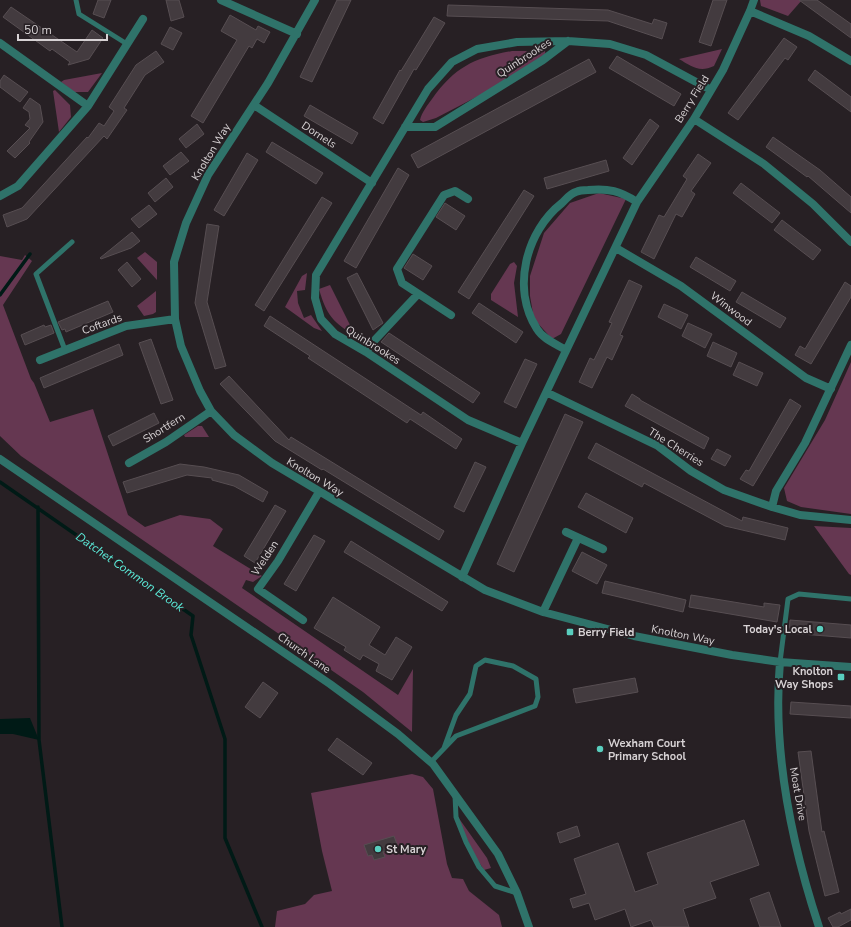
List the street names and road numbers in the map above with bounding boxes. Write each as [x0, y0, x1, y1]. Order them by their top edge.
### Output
street label: Quinbrookes [494, 35, 554, 81]
street label: Berry Field [671, 72, 713, 126]
street label: Dornels [299, 118, 339, 152]
street label: Knolton Way [188, 120, 234, 183]
street label: Winwood [707, 288, 755, 330]
street label: Coftards [80, 310, 124, 338]
street label: Quinbrookes [343, 322, 403, 368]
street label: Shortfern [140, 409, 188, 447]
street label: The Cherries [645, 424, 707, 470]
street label: Knolton Way [284, 454, 347, 500]
street label: Welden [248, 538, 282, 578]
street label: Knolton Way [650, 622, 716, 649]
street label: Church Lane [274, 629, 334, 677]
street label: Moat Drive [786, 766, 810, 822]

